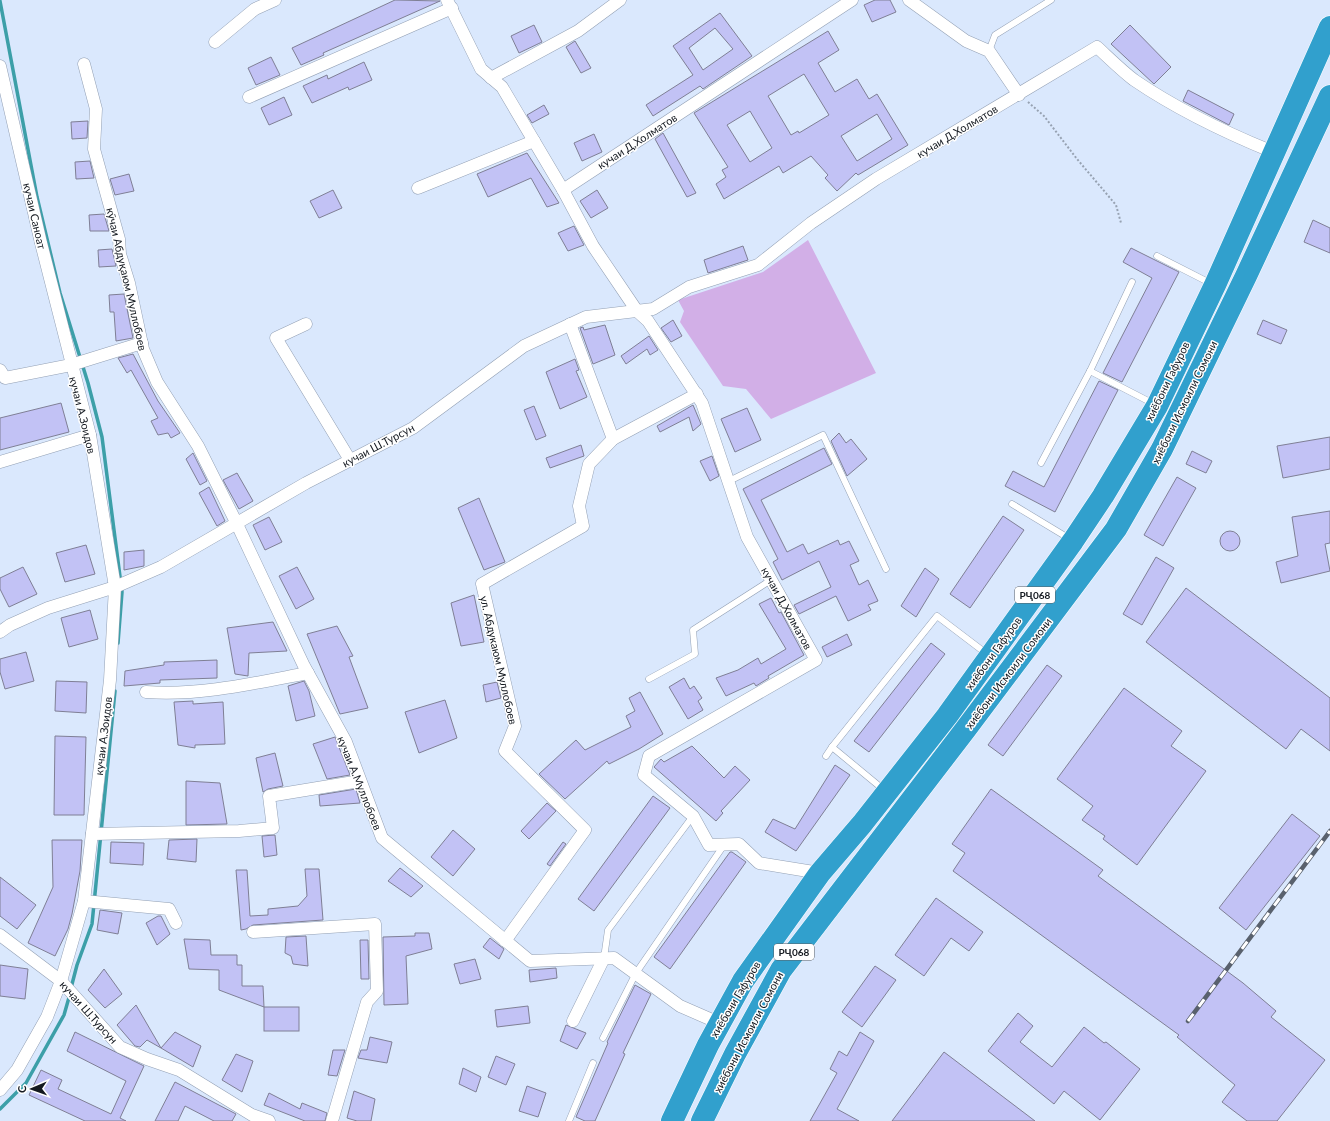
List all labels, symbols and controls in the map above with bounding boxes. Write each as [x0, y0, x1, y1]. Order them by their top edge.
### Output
street label: кучаи Д,Холматов [914, 102, 1000, 160]
street label: кучаи Д,Холматов [595, 110, 679, 172]
street label: кучаи Саноат [21, 182, 49, 251]
street label: кӯчаи Абдуқаюм Муллобоев [104, 206, 150, 352]
street label: хиёбони Исмоили Сомони [1149, 338, 1219, 466]
street label: хиёбони Гафуров [1142, 339, 1192, 423]
street label: кучаи А.Зоидов [67, 375, 99, 455]
street label: кучаи Ш.Турсун [340, 421, 416, 469]
street label: кучаи Д,Холматов [759, 565, 815, 651]
road number: РҶ068 [1015, 587, 1055, 603]
street label: ул. Абдукаюм Муллобоев [478, 595, 520, 725]
street label: хиёбони Гафуров [962, 614, 1024, 692]
street label: хиёбони Исмоили Сомони [962, 615, 1054, 731]
street label: кучаи А.Зоидов [92, 696, 114, 776]
street label: кучаи А.Муллобоев [335, 734, 385, 832]
road number: РҶ068 [774, 944, 814, 960]
street label: хиёбони Гафуров [707, 959, 763, 1039]
street label: хиёбони Исмоили Сомони [711, 969, 785, 1095]
street label: кучаи Ш.Турсун [57, 978, 121, 1046]
north arrow [12, 1069, 52, 1109]
text: С [15, 1085, 28, 1093]

